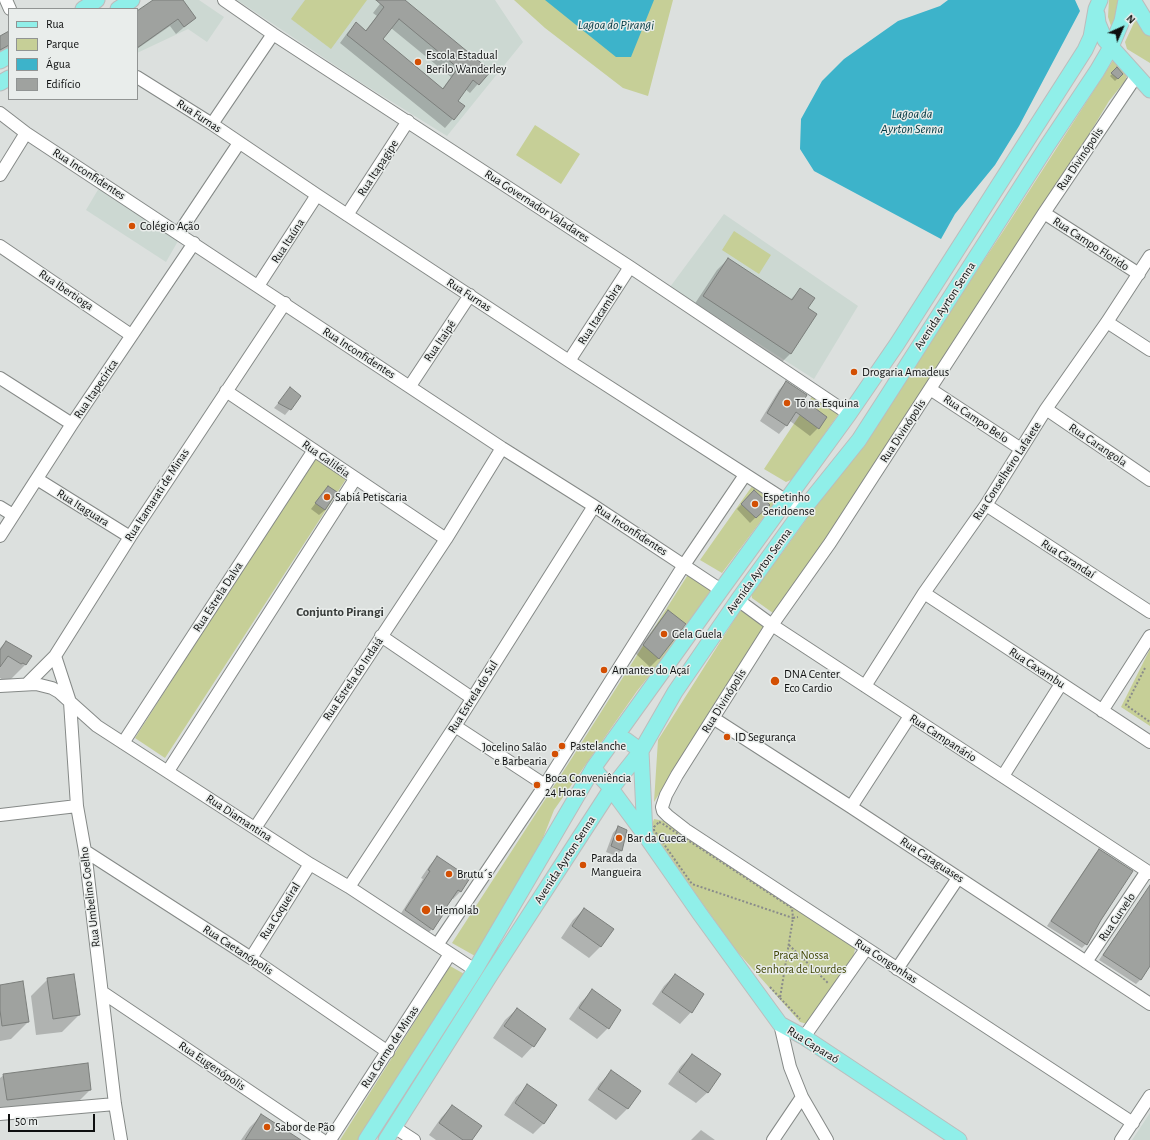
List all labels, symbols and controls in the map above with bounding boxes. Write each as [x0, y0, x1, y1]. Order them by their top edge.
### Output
legend [8, 8, 138, 100]
north arrow [1102, 8, 1142, 48]
text: N [1124, 13, 1137, 26]
water label: Lagoa do Pirangi [578, 17, 654, 33]
text: Rua [46, 18, 64, 30]
text: Parque [46, 38, 79, 50]
place label: Escola Estadual Berilo Wanderley [426, 48, 506, 76]
marker: Escola Estadual Berilo Wanderley [413, 57, 423, 67]
text: Água [46, 58, 70, 70]
text: Edifício [46, 78, 81, 90]
street label: Rua Furnas [174, 96, 224, 136]
water label: Lagoa da Ayrton Senna [881, 106, 943, 137]
street label: Rua Divinópolis [1054, 125, 1106, 193]
street label: Rua Itapagipe [354, 137, 402, 199]
street label: Rua Inconfidentes [50, 145, 128, 203]
street label: Rua Governador Valadares [482, 167, 592, 245]
street label: Rua Campo Florido [1050, 214, 1132, 274]
street label: Rua Itaúna [268, 216, 308, 266]
place label: Colégio Ação [140, 219, 200, 233]
marker: Colégio Ação [127, 221, 137, 231]
street label: Avenida Ayrton Senna [911, 259, 979, 353]
street label: Rua Ibertioga [36, 267, 96, 313]
street label: Rua Furnas [444, 275, 494, 315]
street label: Rua Itacambira [575, 281, 625, 347]
street label: Rua Itaipé [421, 317, 459, 365]
street label: Rua Inconfidentes [320, 324, 398, 382]
street label: Rua Itapecirica [71, 357, 121, 421]
place label: Drogaria Amadeus [862, 365, 949, 379]
marker: Drogaria Amadeus [849, 367, 859, 377]
street label: Rua Campo Belo [940, 392, 1012, 446]
place label: Tō na Esquina [795, 396, 859, 410]
street label: Rua Divinópolis [877, 396, 929, 466]
marker: Tō na Esquina [782, 398, 792, 408]
street label: Rua Conselheiro Lafaiete [970, 419, 1044, 523]
street label: Rua Carangola [1066, 420, 1130, 470]
street label: Rua Galiléia [299, 437, 353, 481]
street label: Rua Itamarati de Minas [122, 446, 192, 544]
street label: Rua Itaguara [54, 486, 112, 530]
place label: Sabiá Petiscaria [335, 490, 407, 504]
place label: Espetinho Seridoense [763, 490, 815, 518]
marker: Sabiá Petiscaria [322, 492, 332, 502]
marker: Espetinho Seridoense [750, 499, 760, 509]
street label: Rua Inconfidentes [592, 501, 670, 559]
street label: Avenida Ayrton Senna [723, 525, 795, 617]
street label: Rua Carandaí [1038, 536, 1098, 582]
street label: Rua Estrela Dalva [190, 559, 246, 635]
district label: Conjunto Pirangi [296, 604, 384, 620]
place label: Gela Guela [672, 627, 722, 641]
marker: Gela Guela [659, 629, 669, 639]
street label: Rua Estrela do Indaiá [320, 635, 386, 723]
street label: Rua Caxambu [1006, 644, 1068, 692]
street label: Rua Estrela do Sul [445, 658, 501, 736]
place label: Amantes do Açaí [612, 663, 689, 677]
marker: Amantes do Açaí [599, 665, 609, 675]
street label: Rua Divinópolis [699, 666, 749, 736]
place label: DNA Center Eco Cardio [784, 667, 840, 695]
marker: DNA Center Eco Cardio [769, 675, 781, 687]
street label: Rua Campanário [907, 711, 979, 765]
place label: ID Segurança [735, 730, 796, 744]
marker: ID Segurança [722, 732, 732, 742]
place label: Pastelanche [570, 739, 626, 753]
place label: Jocelino Salão e Barbearia [482, 740, 547, 768]
marker: Pastelanche [557, 741, 567, 751]
marker: Jocelino Salão e Barbearia [550, 749, 560, 759]
place label: Boca Conveniência 24 Horas [545, 771, 631, 799]
marker: Boca Conveniência 24 Horas [532, 780, 542, 790]
street label: Rua Diamantina [203, 791, 275, 845]
street label: Avenida Ayrton Senna [531, 813, 599, 907]
place label: Bar da Cueca [627, 831, 686, 845]
marker: Bar da Cueca [614, 833, 624, 843]
street label: Rua Cataguases [897, 834, 967, 886]
street label: Rua Umbelino Coelho [77, 846, 103, 948]
place label: Parada da Mangueira [591, 851, 642, 879]
marker: Parada da Mangueira [578, 860, 588, 870]
place label: Brutu´s [457, 867, 492, 881]
marker: Brutu´s [444, 869, 454, 879]
street label: Rua Coqueiral [257, 880, 303, 942]
street label: Rua Curvelo [1096, 890, 1138, 944]
place label: Hemolab [435, 903, 479, 917]
marker: Hemolab [420, 904, 432, 916]
street label: Rua Caetanópolis [200, 922, 276, 978]
street label: Rua Congonhas [852, 935, 920, 987]
park label: Praça Nossa Senhora de Lourdes [756, 948, 846, 976]
street label: Rua Carmo de Minas [358, 1003, 422, 1091]
street label: Rua Caparaó [784, 1023, 842, 1067]
street label: Rua Eugenópolis [176, 1038, 248, 1094]
scale bar [10, 1106, 97, 1132]
text: 50 m [15, 1115, 38, 1127]
place label: Sabor de Pão [275, 1120, 335, 1134]
marker: Sabor de Pão [262, 1122, 272, 1132]

